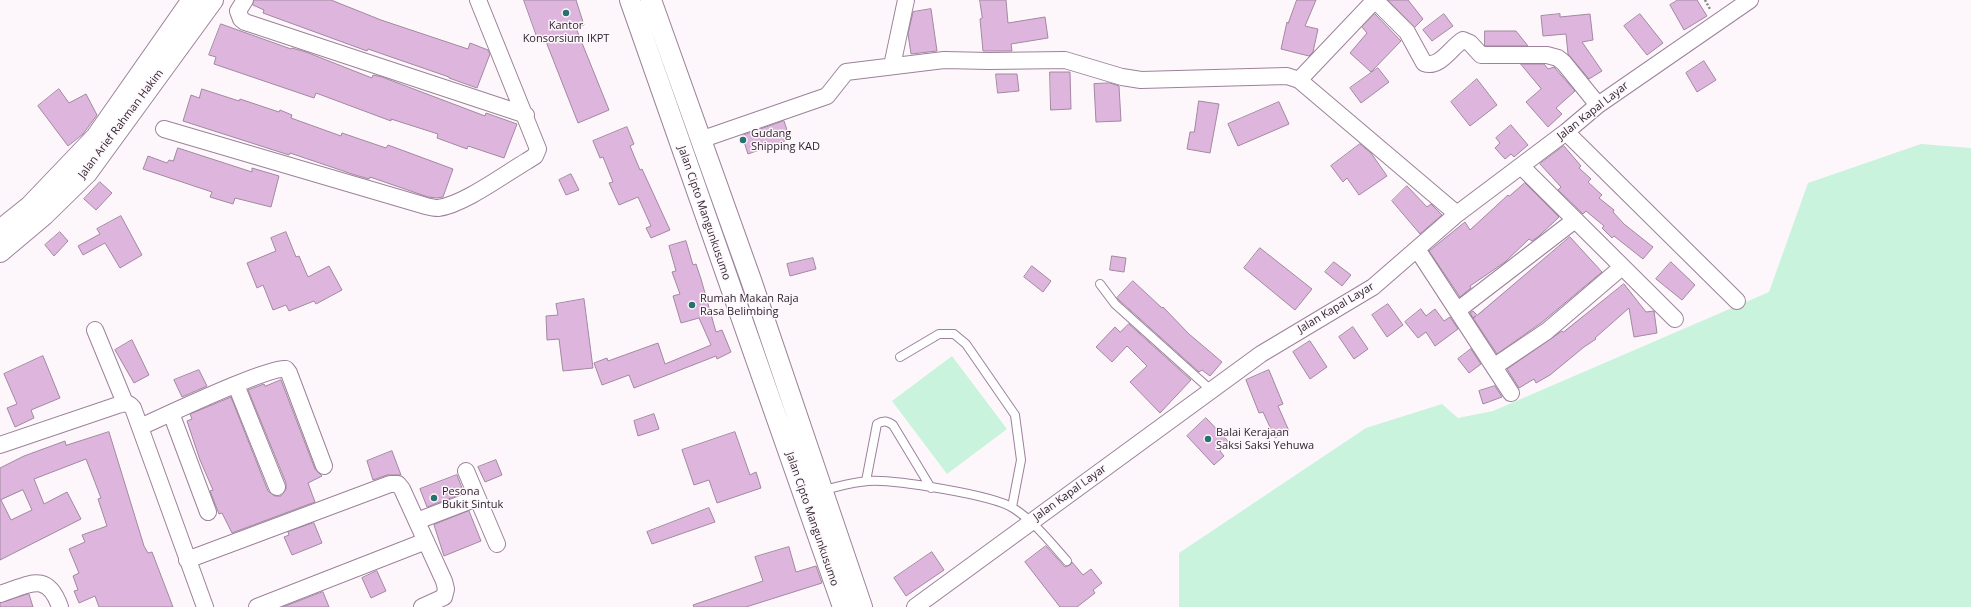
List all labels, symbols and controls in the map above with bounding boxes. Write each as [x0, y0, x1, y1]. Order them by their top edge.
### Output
marker: Kantor Konsorsium IKPT [561, 8, 571, 18]
place label: Kantor Konsorsium IKPT [523, 19, 609, 45]
street label: Jalan Arief Rahman Hakim [76, 67, 166, 181]
street label: Jalan Kapal Layar [1555, 79, 1631, 143]
place label: Gudang Shipping KAD [751, 127, 820, 153]
marker: Gudang Shipping KAD [738, 135, 748, 145]
street label: Jalan Cipto Mangunkusumo [675, 144, 733, 282]
street label: Jalan Kapal Layar [1295, 280, 1377, 336]
place label: Rumah Makan Raja Rasa Belimbing [700, 292, 799, 318]
marker: Rumah Makan Raja Rasa Belimbing [687, 300, 697, 310]
place label: Balai Kerajaan Saksi Saksi Yehuwa [1216, 426, 1314, 452]
marker: Balai Kerajaan Saksi Saksi Yehuwa [1203, 434, 1213, 444]
street label: Jalan Cipto Mangunkusumo [783, 450, 841, 588]
street label: Jalan Kapal Layar [1031, 462, 1109, 524]
place label: Pesona Bukit Sintuk [442, 485, 503, 511]
marker: Pesona Bukit Sintuk [429, 493, 439, 503]

